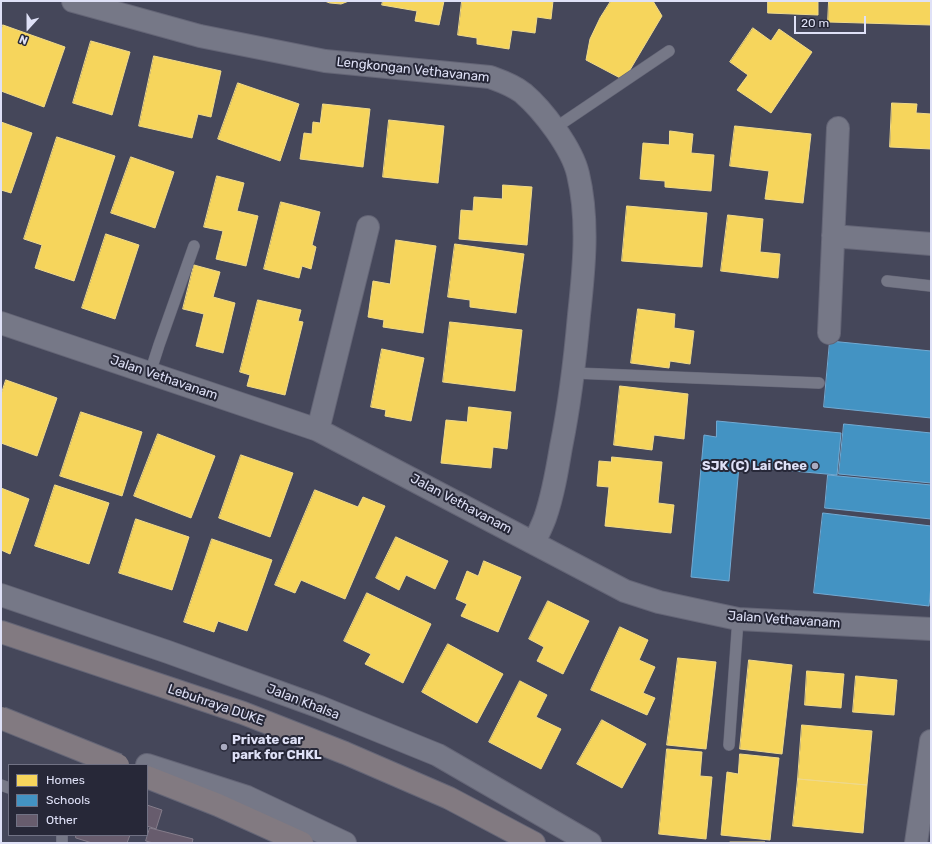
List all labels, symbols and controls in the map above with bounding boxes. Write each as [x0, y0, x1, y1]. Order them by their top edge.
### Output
north arrow [8, 8, 48, 48]
scale bar [796, 8, 868, 34]
text: 20 m [801, 16, 829, 30]
text: N [18, 32, 30, 47]
street label: Lengkongan Vethavanam [336, 54, 490, 86]
street label: Jalan Vethavanam [108, 352, 220, 404]
place label: SJK (C) Lai Chee [702, 458, 807, 474]
marker: SJK (C) Lai Chee [810, 461, 820, 471]
street label: Jalan Vethavanam [408, 471, 514, 537]
street label: Jalan Vethavanam [727, 608, 841, 632]
street label: Lebuhraya DUKE [166, 681, 266, 729]
street label: Jalan Khalsa [264, 681, 342, 723]
place label: Private car park for CHKL [232, 732, 322, 763]
marker: Private car park for CHKL [219, 742, 229, 752]
legend [8, 764, 148, 836]
text: Homes [46, 773, 85, 787]
text: Schools [46, 793, 90, 807]
text: Other [46, 813, 77, 827]

